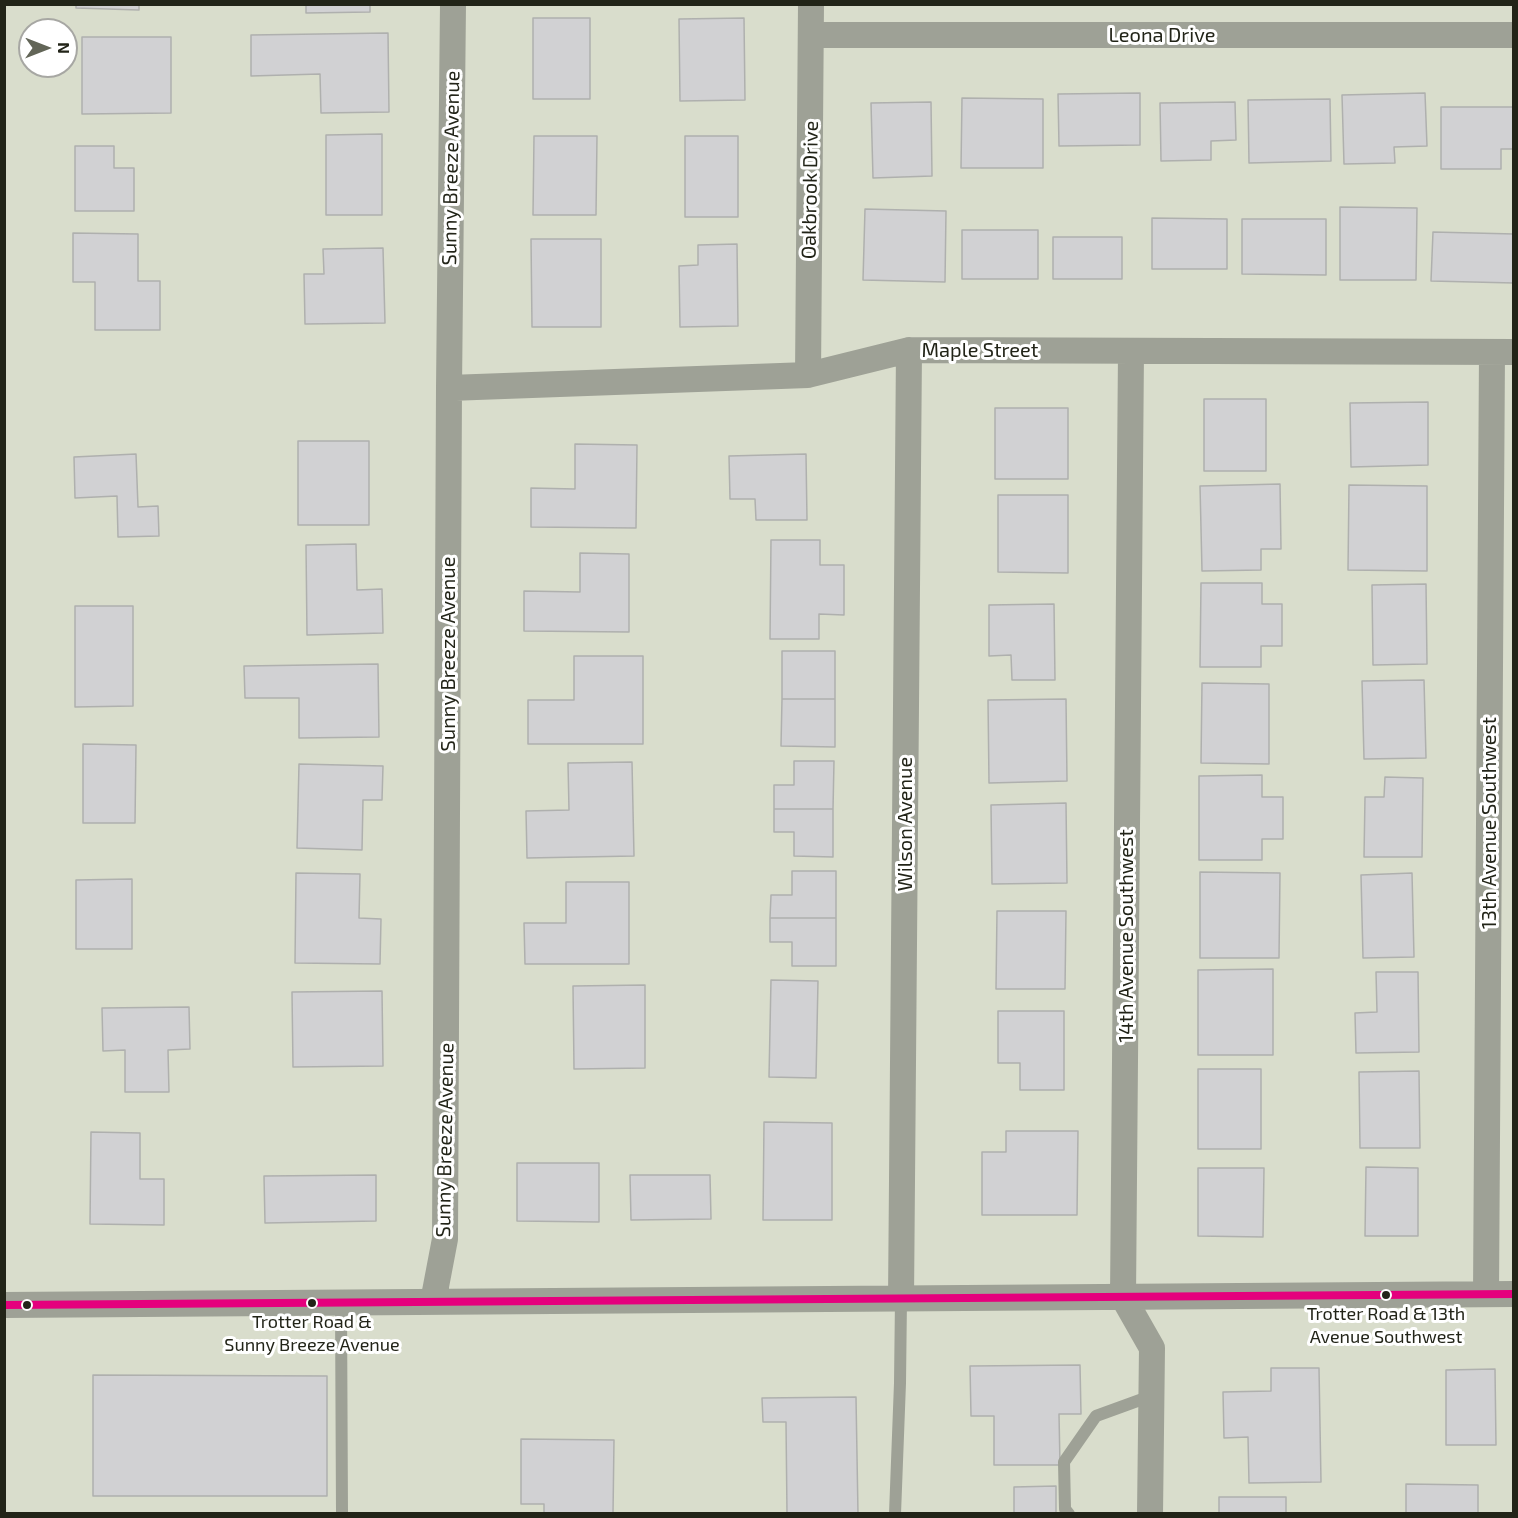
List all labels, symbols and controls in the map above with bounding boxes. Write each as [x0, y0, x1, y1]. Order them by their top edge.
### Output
north arrow [18, 18, 78, 78]
street label: Leona Drive [1109, 23, 1215, 47]
text: N [55, 42, 74, 54]
street label: Sunny Breeze Avenue [437, 70, 465, 266]
street label: Oakbrook Drive [797, 121, 823, 259]
street label: Maple Street [922, 338, 1038, 362]
street label: Sunny Breeze Avenue [436, 557, 460, 751]
street label: 13th Avenue Southwest [1477, 717, 1501, 929]
street label: Wilson Avenue [893, 757, 917, 891]
street label: 14th Avenue Southwest [1114, 829, 1138, 1043]
street label: Sunny Breeze Avenue [431, 1042, 459, 1238]
marker: Trotter Road & 13th Avenue Southwest [1380, 1289, 1392, 1301]
marker: Trotter Road & Sunny Breeze Avenue [306, 1297, 318, 1309]
unlabelled marker [21, 1299, 33, 1311]
place label: Trotter Road & 13th Avenue Southwest [1307, 1303, 1465, 1346]
place label: Trotter Road & Sunny Breeze Avenue [224, 1311, 400, 1354]

